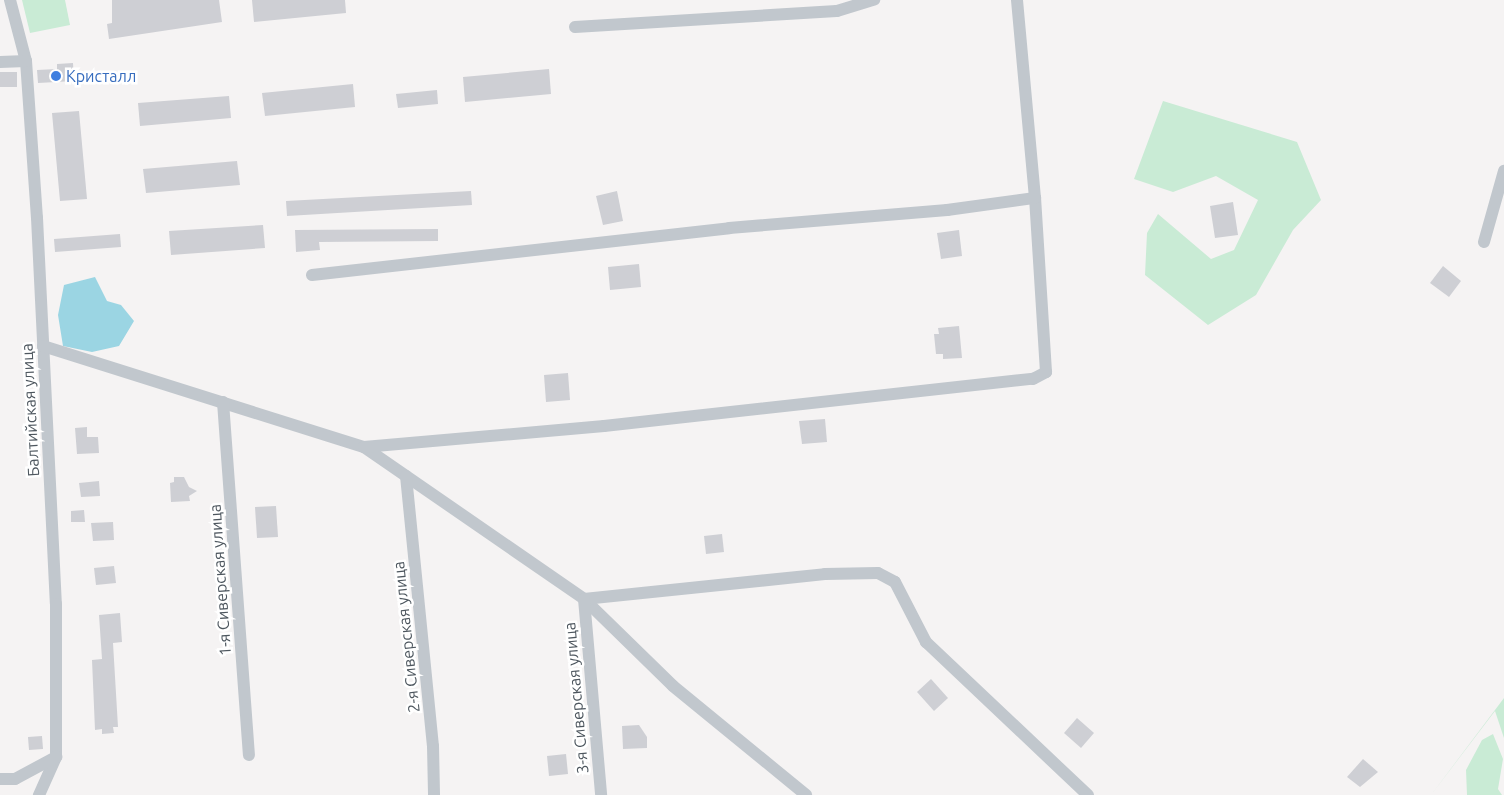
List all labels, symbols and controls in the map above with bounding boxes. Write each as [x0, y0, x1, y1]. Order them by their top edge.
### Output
place label: Кристалл [66, 66, 136, 86]
marker: Кристалл [50, 70, 62, 82]
street label: Балтийская улица [17, 343, 43, 477]
street label: 1-я Сиверская улица [205, 503, 235, 657]
street label: 2-я Сиверская улица [388, 560, 424, 714]
street label: 3-я Сиверская улица [560, 621, 592, 775]

